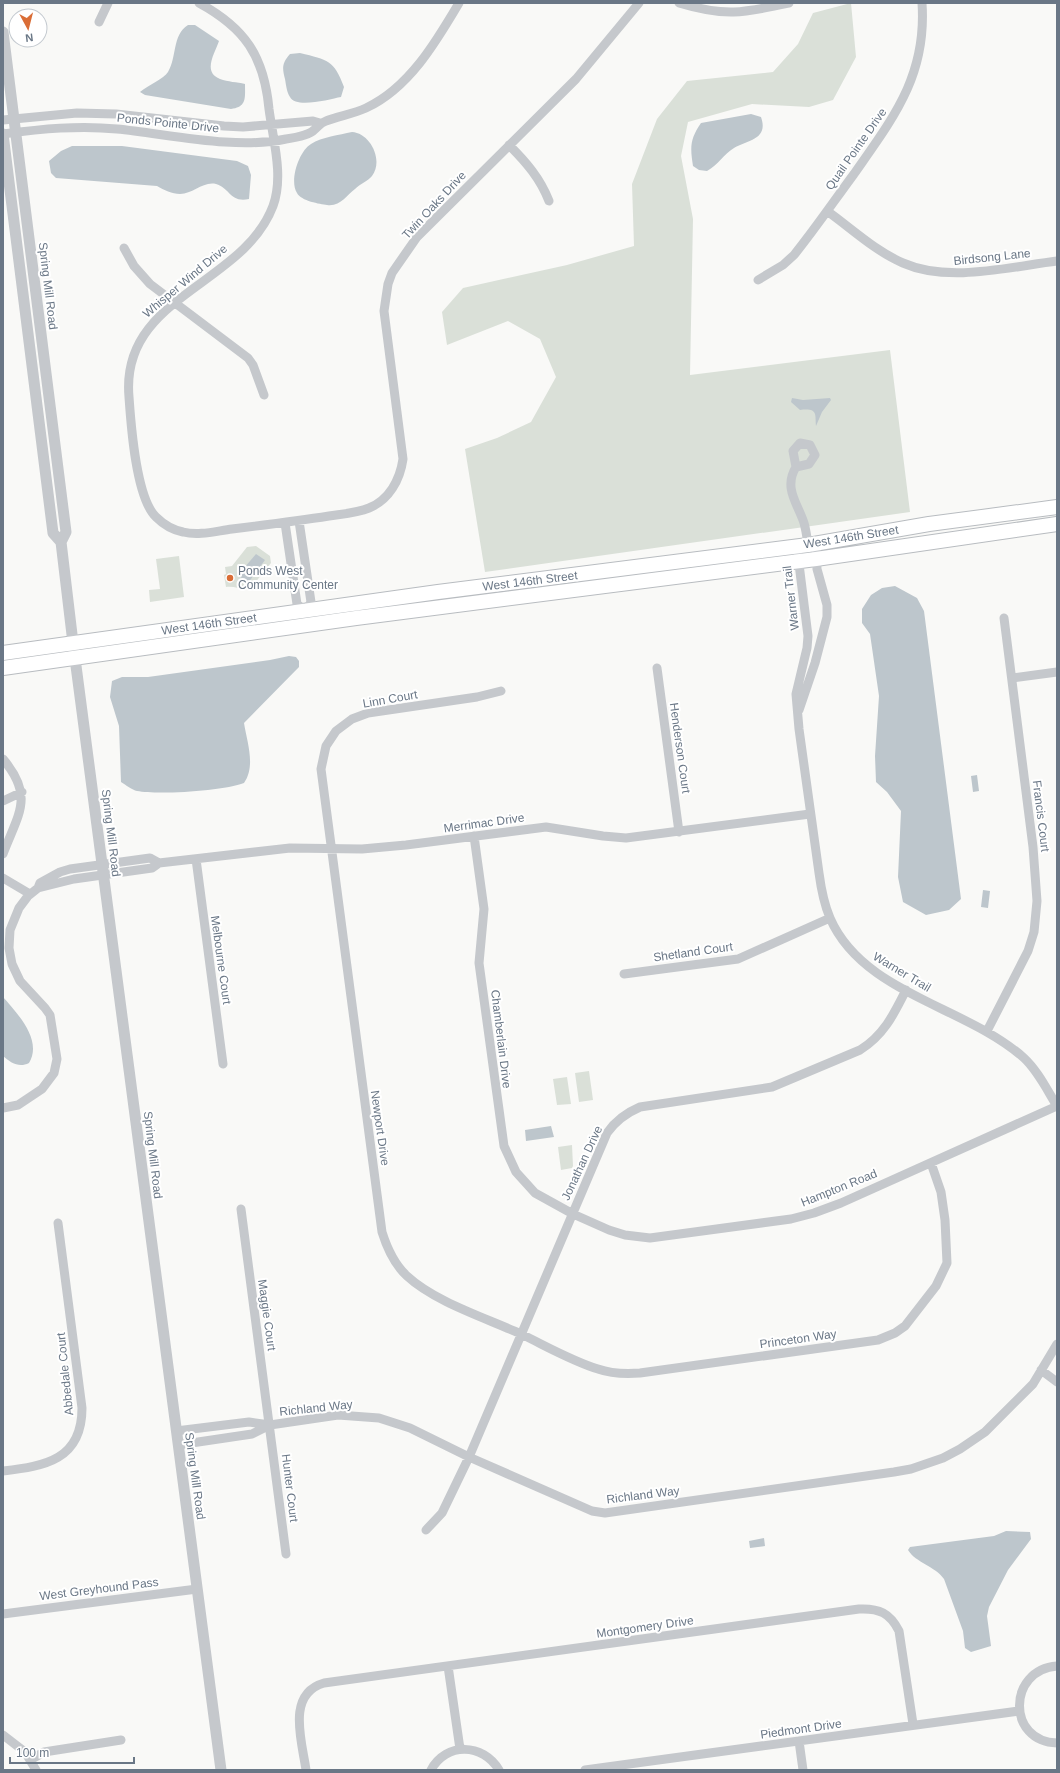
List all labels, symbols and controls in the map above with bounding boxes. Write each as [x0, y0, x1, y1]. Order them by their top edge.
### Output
north arrow [8, 8, 48, 48]
text: N [24, 31, 34, 44]
street label: Quail Pointe Drive [823, 105, 890, 193]
street label: Ponds Pointe Drive [116, 111, 220, 135]
street label: Twin Oaks Drive [399, 168, 469, 242]
street label: Spring Mill Road [36, 241, 60, 331]
street label: Whisper Wind Drive [140, 241, 230, 320]
street label: Birdsong Lane [953, 246, 1032, 268]
street label: West 146th Street [803, 522, 900, 551]
place label: Ponds West Community Center [238, 564, 338, 592]
street label: Warner Trail [780, 565, 802, 631]
street label: West 146th Street [482, 568, 579, 594]
marker: Ponds West Community Center [225, 573, 235, 583]
street label: West 146th Street [161, 610, 258, 638]
street label: Linn Court [362, 687, 419, 711]
street label: Henderson Court [667, 702, 693, 795]
street label: Francis Court [1030, 779, 1052, 853]
street label: Spring Mill Road [99, 788, 123, 878]
street label: Merrimac Drive [443, 810, 526, 836]
street label: Melbourne Court [208, 915, 234, 1006]
street label: Shetland Court [652, 939, 734, 965]
street label: Warner Trail [871, 949, 933, 995]
street label: Chamberlain Drive [488, 989, 514, 1089]
street label: Newport Drive [368, 1089, 392, 1167]
street label: Spring Mill Road [141, 1110, 165, 1200]
street label: Jonathan Drive [559, 1123, 606, 1203]
street label: Hampton Road [799, 1166, 879, 1210]
street label: Maggie Court [255, 1278, 279, 1352]
street label: Princeton Way [759, 1327, 837, 1351]
street label: Abbedale Court [54, 1331, 76, 1416]
street label: Richland Way [279, 1397, 353, 1419]
street label: Spring Mill Road [182, 1431, 208, 1521]
street label: Hunter Court [279, 1453, 301, 1524]
street label: Richland Way [606, 1484, 680, 1506]
street label: West Greyhound Pass [39, 1575, 159, 1603]
street label: Montgomery Drive [595, 1613, 695, 1641]
street label: Piedmont Drive [759, 1716, 843, 1742]
scale bar [10, 1739, 134, 1765]
text: 100 m [16, 1746, 49, 1760]

